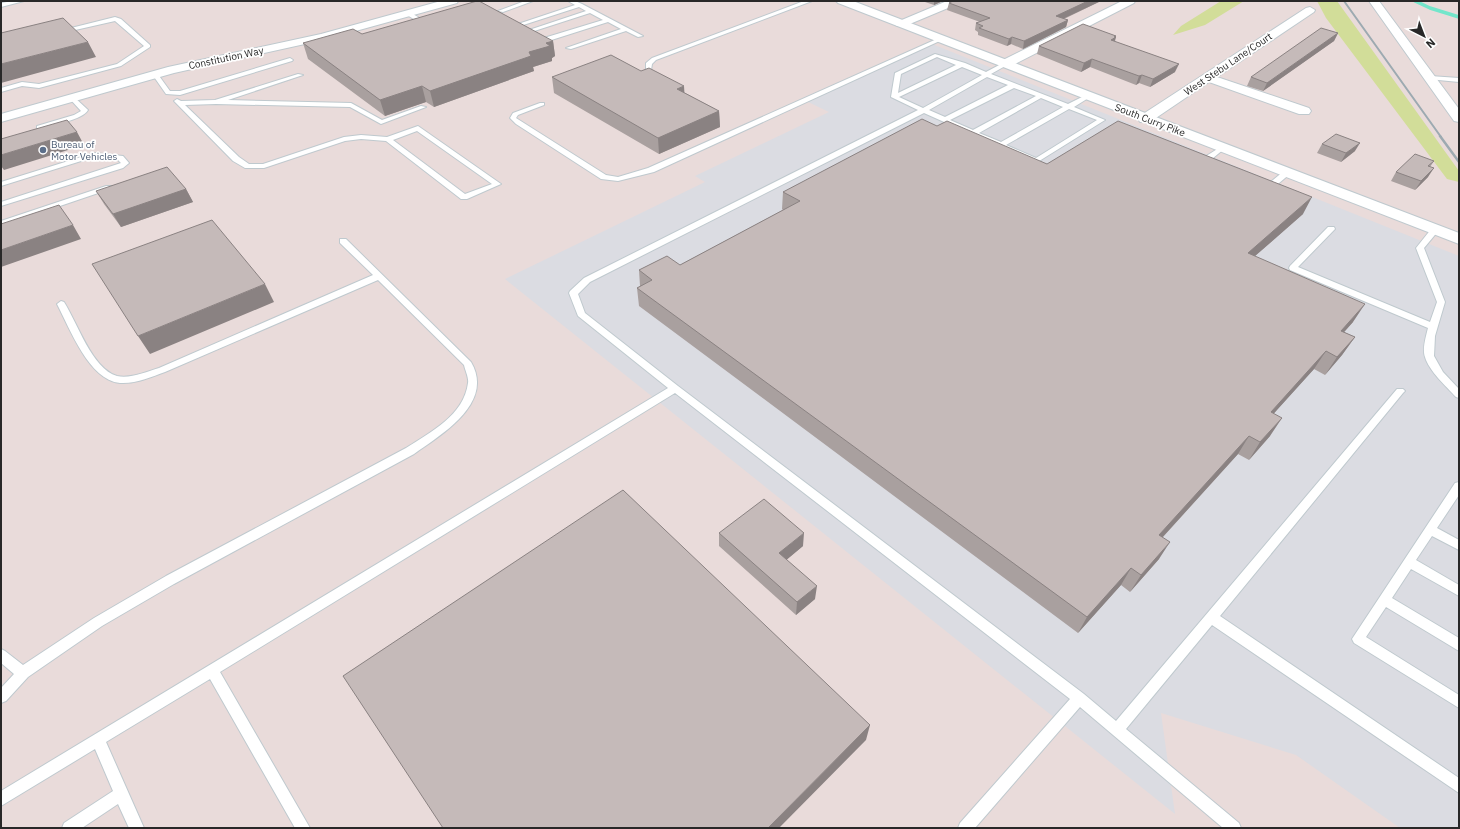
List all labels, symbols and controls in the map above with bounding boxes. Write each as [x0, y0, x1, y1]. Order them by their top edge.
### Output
north arrow [1404, 16, 1444, 56]
street label: West Stebu Lane/Court [1181, 29, 1275, 98]
text: N [1423, 36, 1438, 51]
street label: Constitution Way [187, 44, 265, 72]
street label: South Curry Pike [1113, 101, 1188, 140]
place label: Bureau of Motor Vehicles [51, 138, 118, 163]
marker: Bureau of Motor Vehicles [38, 145, 48, 155]

